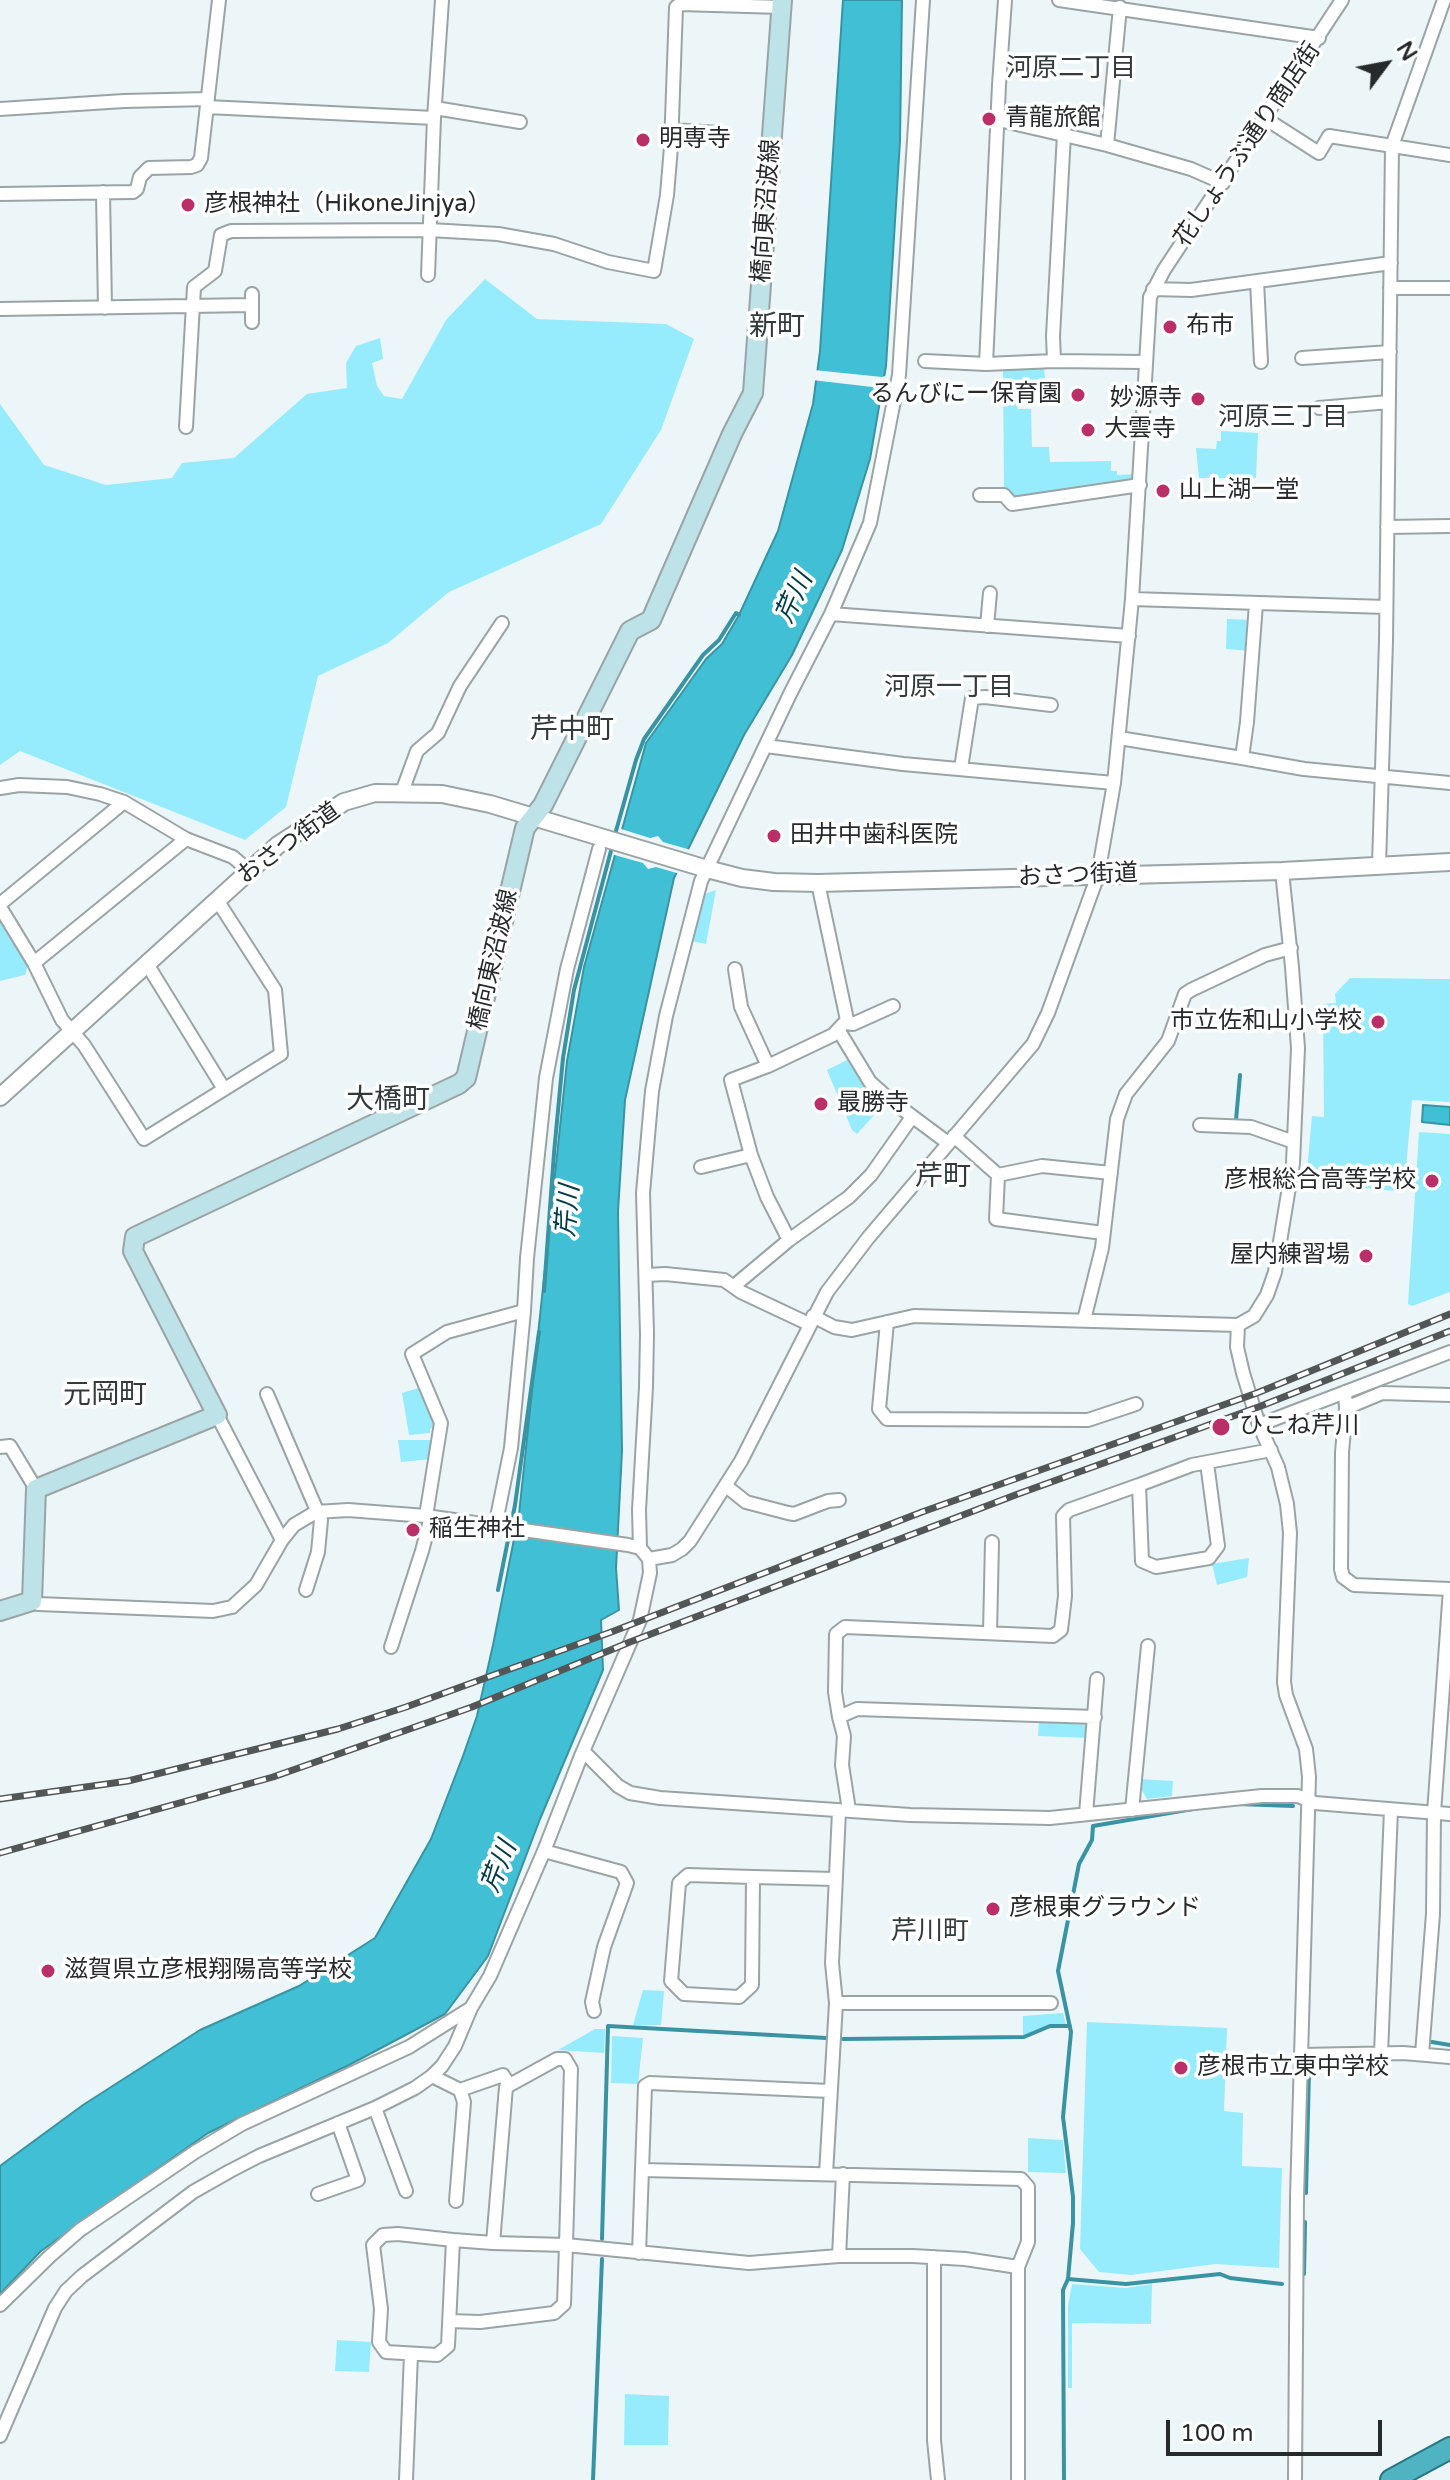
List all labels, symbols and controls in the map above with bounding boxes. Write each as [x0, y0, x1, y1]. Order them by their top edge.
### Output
north arrow [1346, 24, 1426, 104]
street label: 花しょうぶ通り商店街 [1169, 37, 1327, 253]
text: N [1391, 37, 1422, 66]
district label: 河原二丁目 [1006, 53, 1136, 85]
place label: 青龍旅館 [1005, 105, 1101, 133]
marker: 青龍旅館 [980, 110, 998, 128]
place label: 明専寺 [659, 126, 731, 154]
marker: 明専寺 [634, 131, 652, 149]
street label: 橋向東沼波線 [748, 138, 786, 284]
place label: 彦根神社（HikoneJinjya） [204, 191, 492, 219]
marker: 彦根神社（HikoneJinjya） [179, 196, 197, 214]
district label: 新町 [749, 311, 805, 345]
place label: 布市 [1186, 313, 1234, 341]
marker: 布市 [1161, 318, 1179, 336]
place label: るんびにー保育園 [870, 381, 1062, 409]
place label: 妙源寺 [1110, 385, 1182, 413]
marker: るんびにー保育園 [1069, 386, 1087, 404]
marker: 妙源寺 [1189, 390, 1207, 408]
district label: 河原三丁目 [1218, 402, 1348, 434]
place label: 大雲寺 [1104, 416, 1176, 444]
marker: 大雲寺 [1079, 421, 1097, 439]
place label: 山上湖一堂 [1179, 477, 1299, 505]
marker: 山上湖一堂 [1154, 482, 1172, 500]
water label: 芹川 [770, 568, 820, 628]
district label: 河原一丁目 [884, 672, 1014, 704]
district label: 芹中町 [530, 714, 614, 748]
street label: おさつ街道 [232, 797, 346, 891]
place label: 田井中歯科医院 [790, 822, 958, 850]
marker: 田井中歯科医院 [765, 827, 783, 845]
street label: おさつ街道 [1018, 860, 1138, 892]
street label: 橋向東沼波線 [464, 887, 524, 1033]
place label: 市立佐和山小学校 [1170, 1008, 1362, 1036]
marker: 市立佐和山小学校 [1369, 1013, 1387, 1031]
district label: 大橋町 [346, 1084, 430, 1118]
place label: 最勝寺 [837, 1090, 909, 1118]
marker: 最勝寺 [812, 1095, 830, 1113]
district label: 芹町 [915, 1161, 971, 1195]
place label: 彦根総合高等学校 [1224, 1167, 1416, 1195]
marker: 彦根総合高等学校 [1423, 1172, 1441, 1190]
water label: 芹川 [551, 1184, 587, 1238]
place label: 屋内練習場 [1230, 1242, 1350, 1270]
marker: 屋内練習場 [1357, 1247, 1375, 1265]
district label: 元岡町 [63, 1379, 147, 1413]
place label: ひこね芹川 [1239, 1413, 1359, 1441]
marker: ひこね芹川 [1210, 1416, 1232, 1438]
place label: 稲生神社 [429, 1516, 525, 1544]
marker: 稲生神社 [404, 1521, 422, 1539]
water label: 芹川 [476, 1837, 524, 1897]
place label: 彦根東グラウンド [1009, 1895, 1201, 1923]
marker: 彦根東グラウンド [984, 1900, 1002, 1918]
district label: 芹川町 [891, 1916, 969, 1948]
place label: 滋賀県立彦根翔陽高等学校 [64, 1957, 352, 1985]
marker: 滋賀県立彦根翔陽高等学校 [39, 1962, 57, 1980]
place label: 彦根市立東中学校 [1197, 2054, 1389, 2082]
marker: 彦根市立東中学校 [1172, 2059, 1190, 2077]
scale bar [1170, 2404, 1386, 2454]
text: 100 m [1180, 2419, 1254, 2448]

